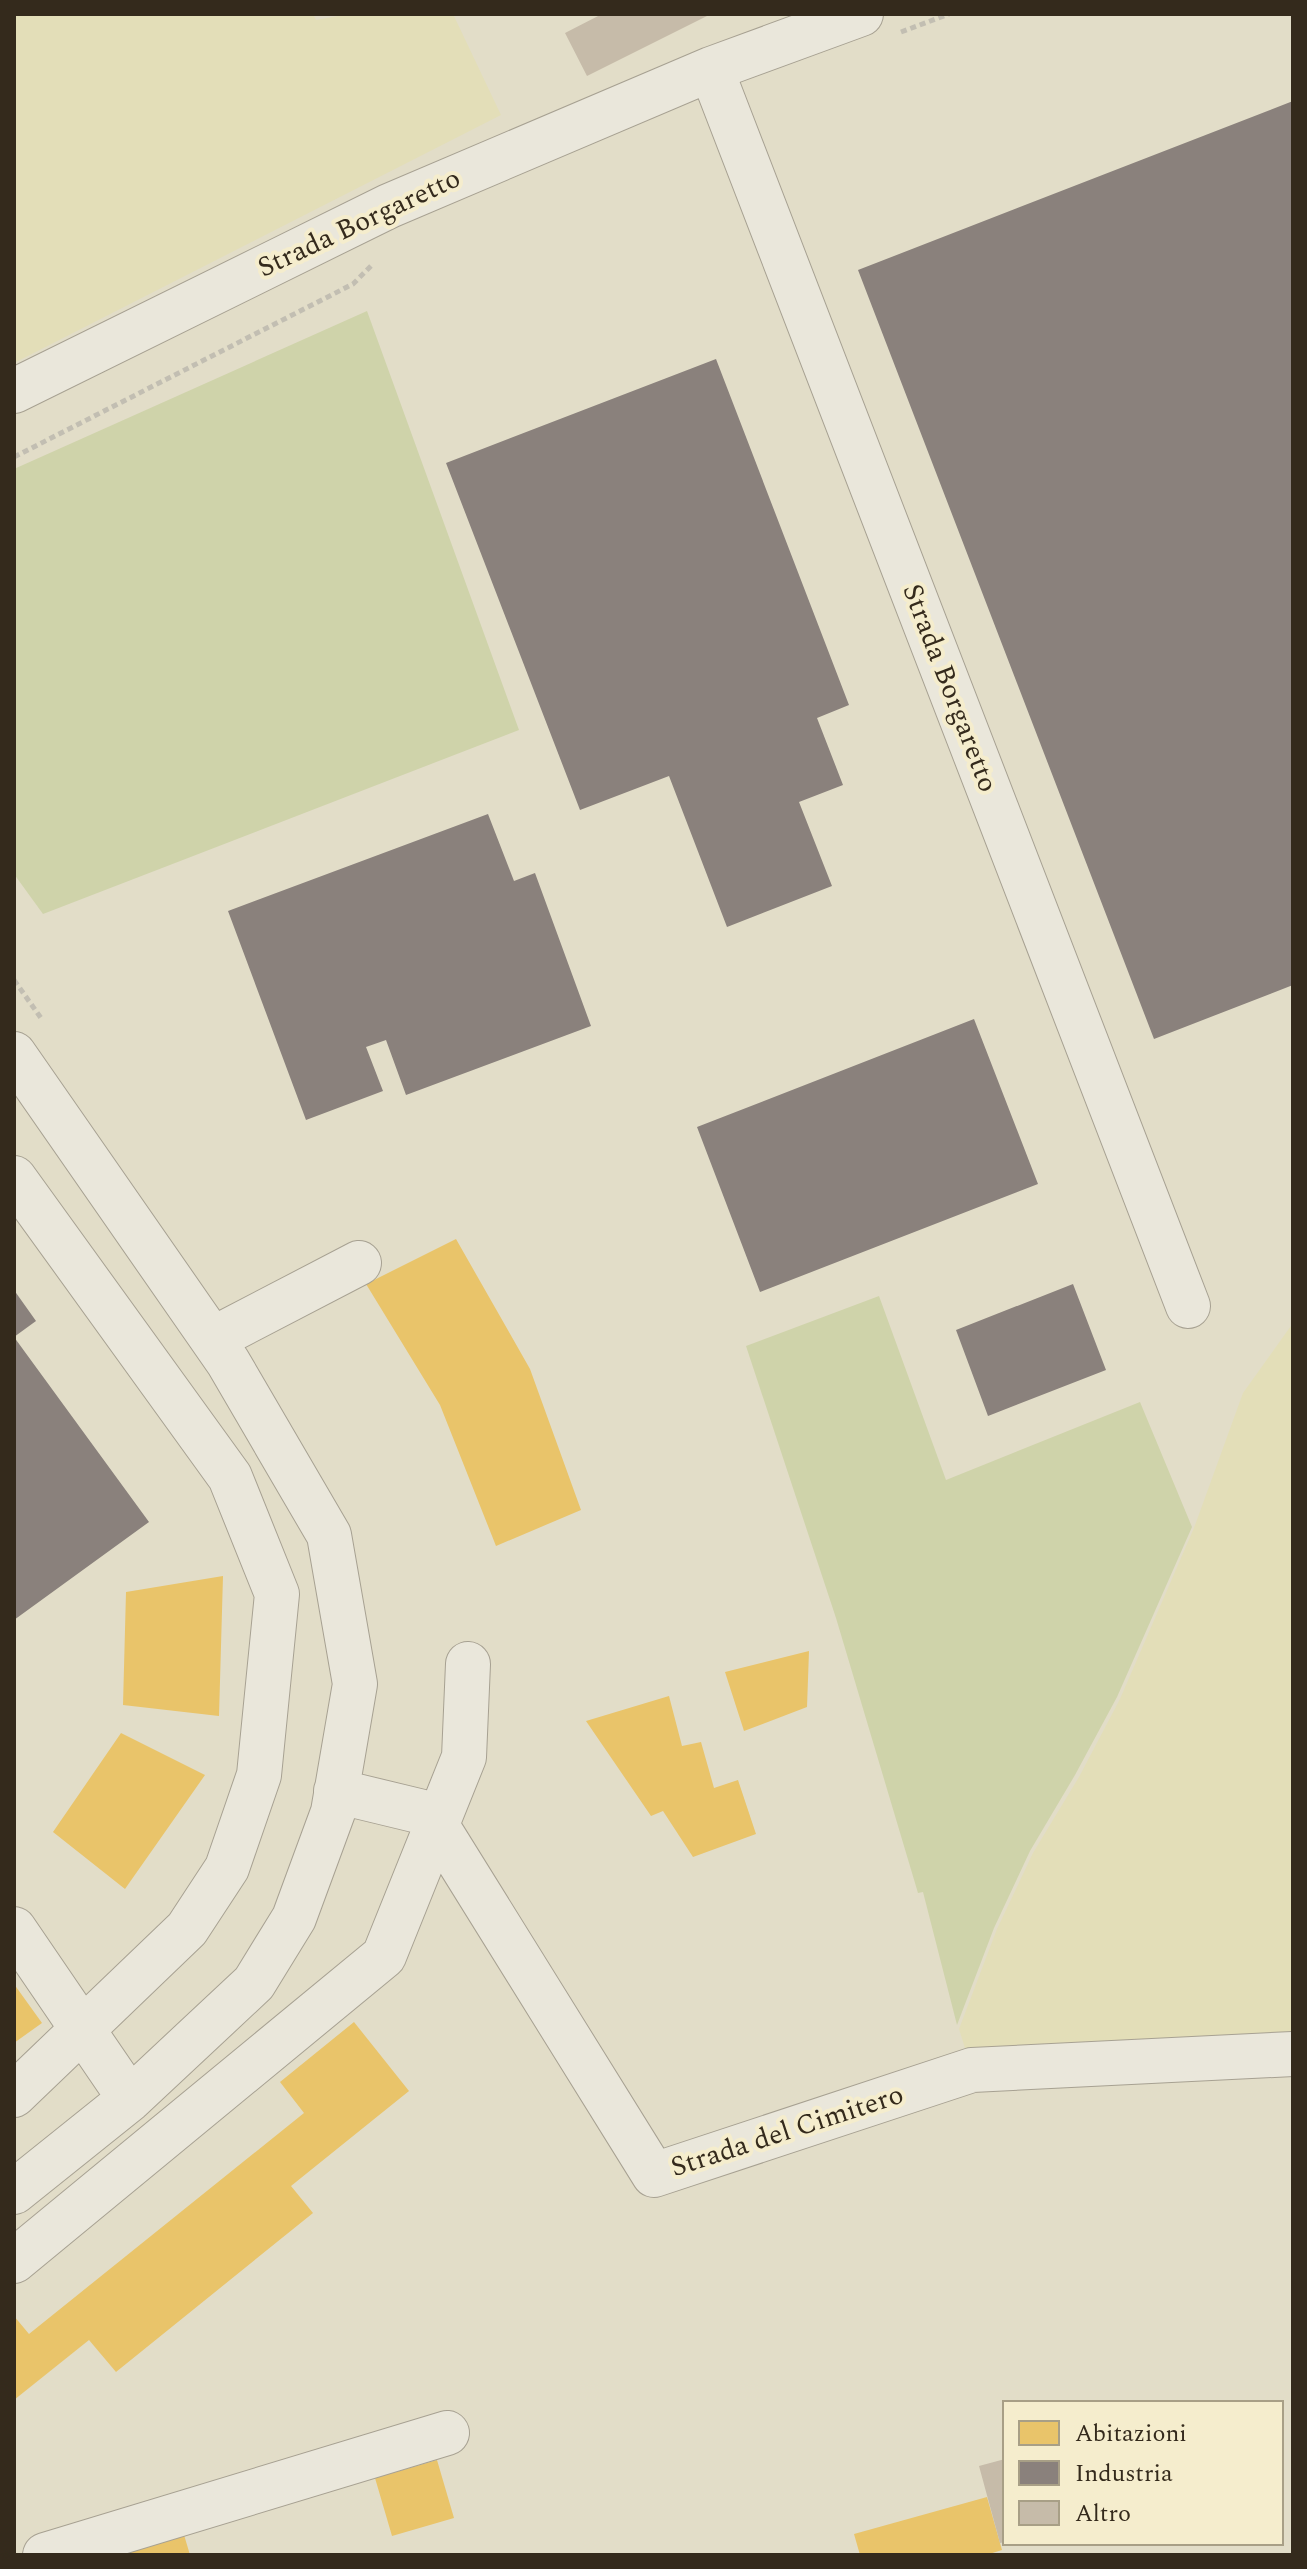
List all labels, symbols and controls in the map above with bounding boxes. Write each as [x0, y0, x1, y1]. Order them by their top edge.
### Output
street label: Strada Borgaretto [250, 157, 468, 289]
street label: Strada Borgaretto [891, 578, 1009, 798]
street label: Strada del Cimitero [665, 2073, 909, 2189]
legend [1003, 2401, 1283, 2545]
text: Abitazioni [1075, 2416, 1187, 2452]
text: Industria [1075, 2456, 1173, 2492]
text: Altro [1075, 2496, 1131, 2532]

